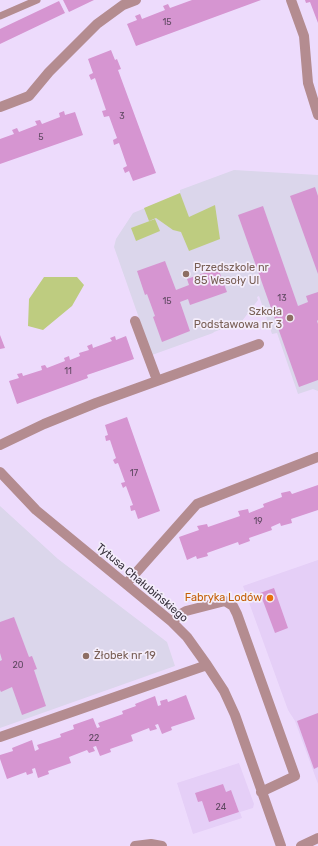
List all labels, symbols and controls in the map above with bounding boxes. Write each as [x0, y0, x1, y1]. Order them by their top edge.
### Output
house number: 15 [162, 17, 172, 27]
house number: 3 [119, 111, 125, 121]
house number: 5 [38, 132, 44, 142]
place label: Przedszkole nr 85 Wesoły Ul [194, 261, 269, 287]
marker: Przedszkole nr 85 Wesoły Ul [181, 269, 191, 279]
house number: 13 [277, 293, 287, 303]
house number: 15 [162, 296, 172, 306]
place label: Szkoła Podstawowa nr 3 [194, 305, 282, 331]
marker: Szkoła Podstawowa nr 3 [285, 313, 295, 323]
house number: 11 [64, 366, 72, 376]
house number: 17 [130, 468, 138, 478]
house number: 19 [253, 516, 263, 526]
street label: Tytusa Chałubińskiego [94, 541, 190, 625]
place label: Fabryka Lodów [185, 591, 262, 605]
marker: Fabryka Lodów [265, 593, 275, 603]
place label: Żłobek nr 19 [94, 649, 156, 663]
marker: Żłobek nr 19 [81, 651, 91, 661]
house number: 20 [13, 660, 23, 670]
house number: 22 [89, 733, 99, 743]
house number: 24 [216, 802, 226, 812]

